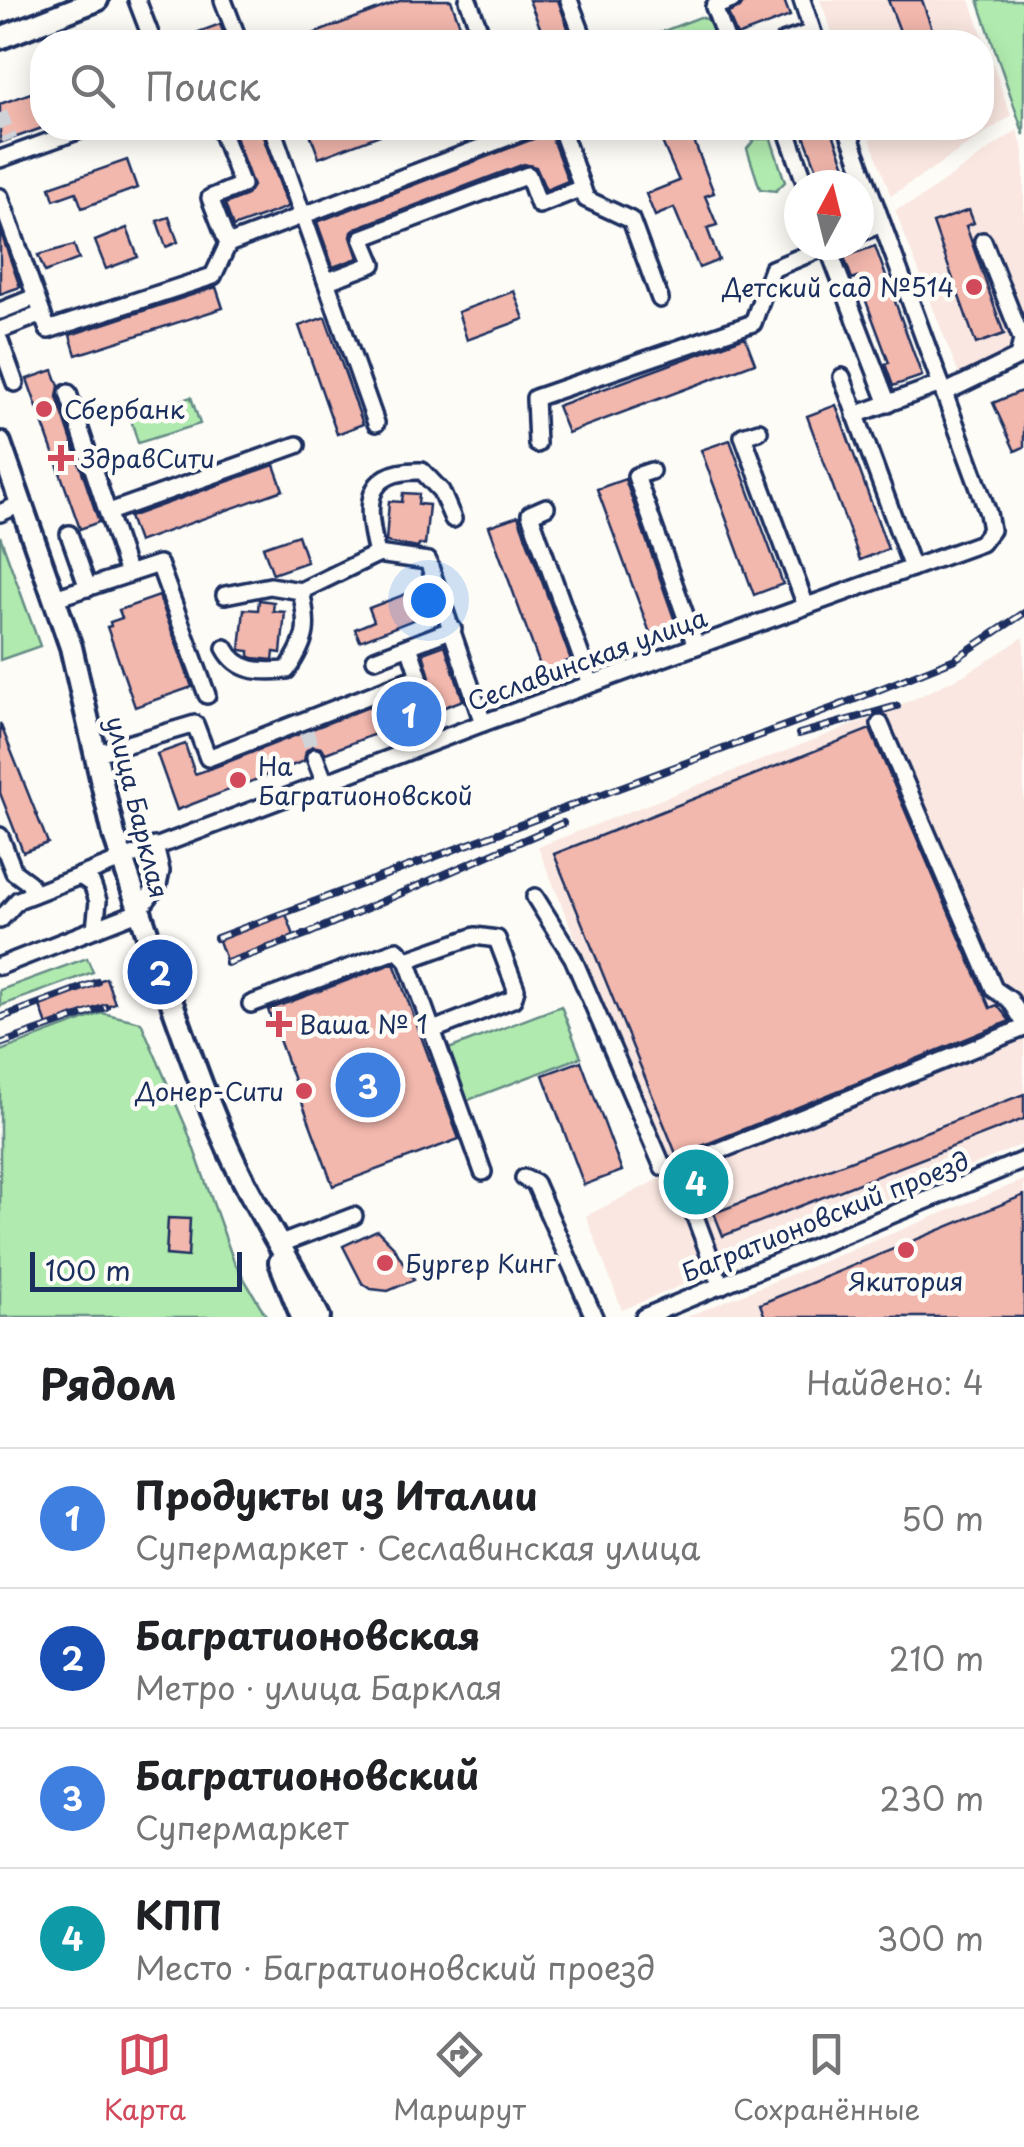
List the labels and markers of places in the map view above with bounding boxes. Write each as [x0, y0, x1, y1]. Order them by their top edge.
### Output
place label: Детский сад №514 [722, 268, 954, 306]
marker: Детский сад №514 [963, 276, 985, 298]
place label: Сбербанк [64, 390, 185, 428]
marker: Сбербанк [33, 398, 55, 420]
place label: ЗдравСити [80, 439, 215, 477]
marker: ЗдравСити [50, 447, 72, 469]
pin: 1 [376, 676, 442, 752]
place label: На Багратионовской [258, 747, 473, 814]
marker: На Багратионовской [227, 769, 249, 791]
pin: 2 [128, 934, 192, 1010]
place label: Ваша № 1 [299, 1005, 428, 1043]
marker: Ваша № 1 [268, 1013, 290, 1035]
pin: 3 [336, 1048, 400, 1122]
place label: Донер-Сити [134, 1072, 284, 1110]
marker: Донер-Сити [293, 1080, 315, 1102]
pin: 4 [664, 1144, 728, 1220]
marker: Якитория [895, 1239, 917, 1261]
place label: Бургер Кинг [405, 1244, 556, 1282]
marker: Бургер Кинг [374, 1252, 396, 1274]
place label: Якитория [848, 1262, 964, 1300]

